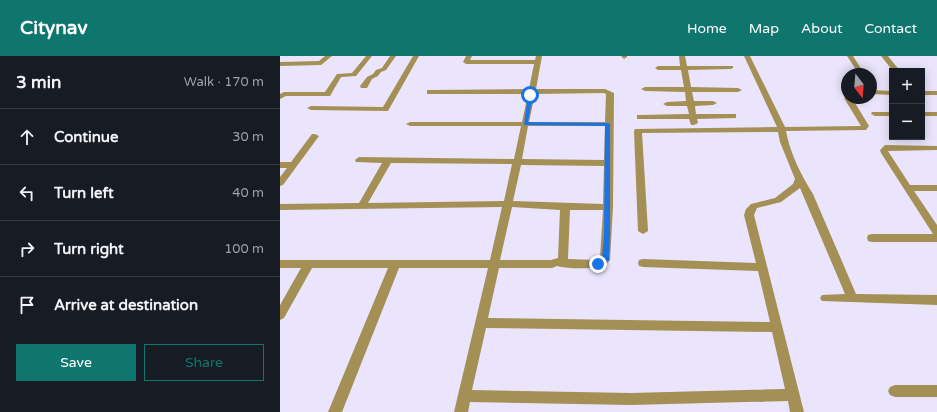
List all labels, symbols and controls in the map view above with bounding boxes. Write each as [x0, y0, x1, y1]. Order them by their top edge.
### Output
text: Citynav [20, 17, 87, 39]
text: Home [687, 20, 727, 37]
text: Map [749, 20, 779, 37]
text: About [801, 20, 843, 37]
text: Contact [865, 20, 917, 37]
north arrow [841, 68, 877, 104]
map controls [889, 68, 925, 140]
button: + [889, 68, 925, 104]
text: 3 min [16, 72, 61, 93]
text: Walk · 170 m [184, 74, 264, 90]
route start [521, 86, 539, 104]
button: − [889, 104, 925, 140]
icon: ahead [16, 126, 38, 148]
text: Continue [54, 128, 118, 146]
text: 30 m [232, 129, 264, 145]
icon: left [16, 182, 38, 204]
text: Turn left [54, 184, 114, 202]
text: 40 m [232, 185, 264, 201]
icon: right [16, 238, 38, 260]
text: Turn right [54, 240, 124, 258]
text: 100 m [224, 241, 264, 257]
route end [589, 255, 607, 273]
icon: arrive [16, 294, 38, 316]
text: Arrive at destination [54, 296, 198, 314]
button: Save [16, 344, 136, 381]
button: Share [144, 344, 264, 381]

